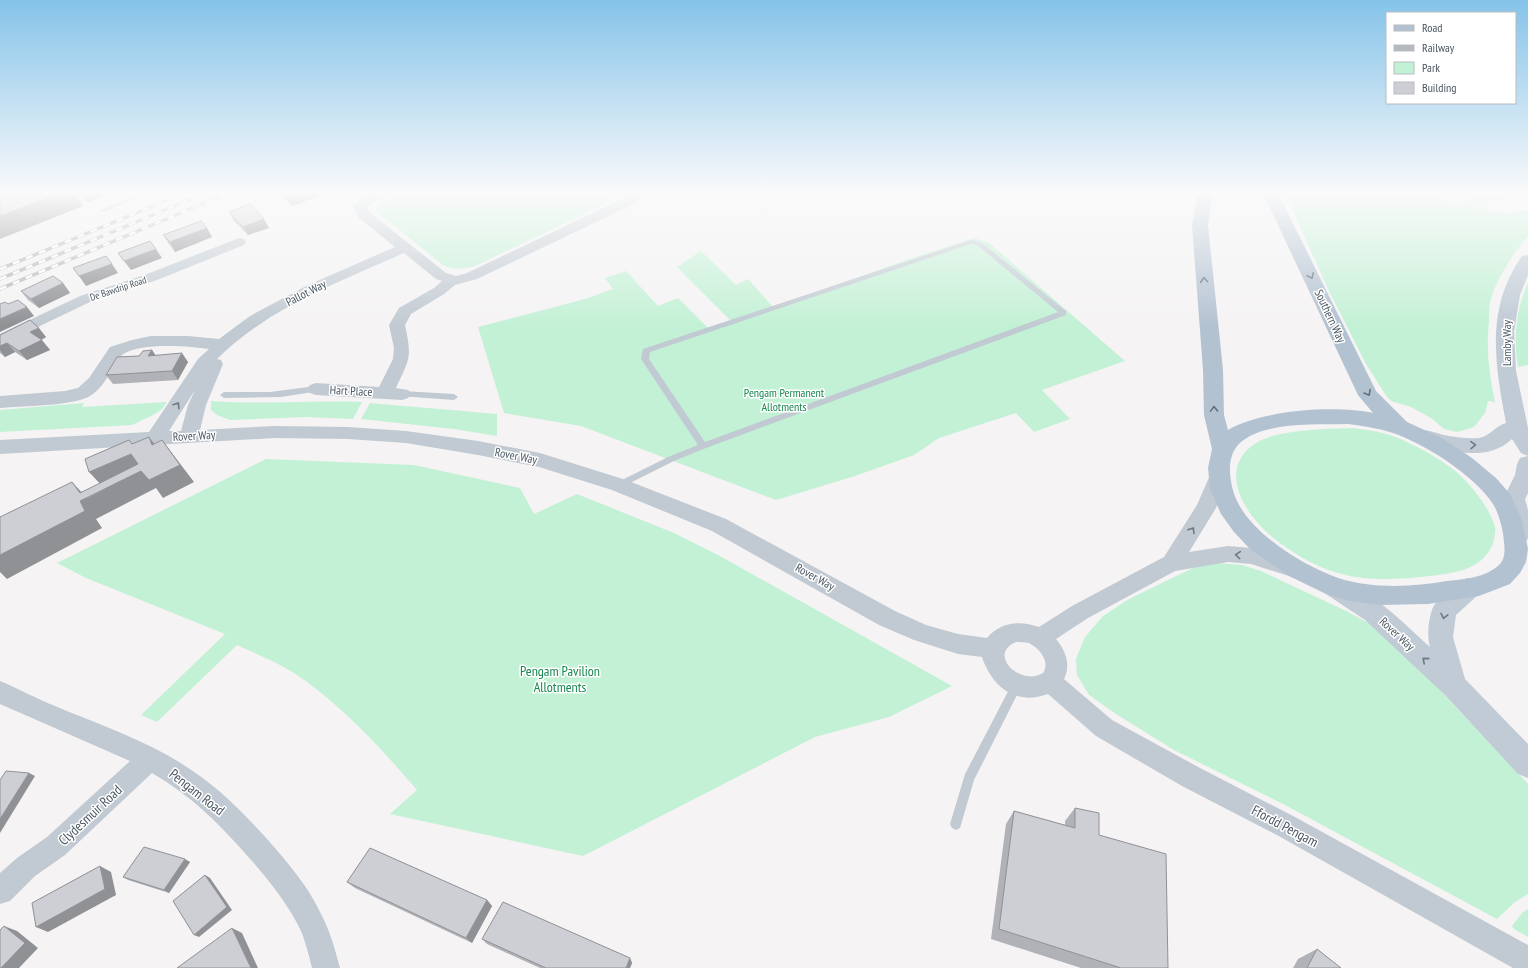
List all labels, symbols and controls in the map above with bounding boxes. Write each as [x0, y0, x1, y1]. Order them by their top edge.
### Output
legend [1386, 12, 1516, 104]
text: Road [1422, 20, 1442, 35]
text: Railway [1422, 40, 1455, 55]
text: Park [1422, 60, 1440, 75]
text: Building [1422, 80, 1457, 95]
one-way arrow [1306, 272, 1314, 280]
street label: De Bawdrip Road [88, 273, 148, 304]
street label: Pallot Way [283, 276, 329, 309]
one-way arrow [1200, 277, 1209, 283]
street label: Southern Way [1312, 287, 1349, 345]
street label: Lamby Way [1499, 320, 1514, 366]
street label: Hart Place [329, 382, 373, 399]
park label: Pengam Permanent Allotments [744, 385, 825, 414]
one-way arrow [1363, 389, 1370, 396]
one-way arrow [172, 402, 180, 409]
one-way arrow [1209, 406, 1218, 412]
street label: Rover Way [172, 427, 216, 444]
one-way arrow [1470, 441, 1476, 449]
street label: Rover Way [494, 444, 539, 467]
one-way arrow [1187, 527, 1195, 534]
one-way arrow [1235, 551, 1241, 560]
street label: Rover Way [793, 560, 838, 594]
one-way arrow [1440, 613, 1448, 619]
street label: Rover Way [1377, 614, 1418, 654]
one-way arrow [1422, 657, 1430, 664]
park label: Pengam Pavilion Allotments [520, 662, 600, 696]
street label: Pengam Road [166, 765, 228, 819]
street label: Clydesmuir Road [54, 781, 126, 849]
street label: Ffordd Pengam [1249, 801, 1321, 851]

